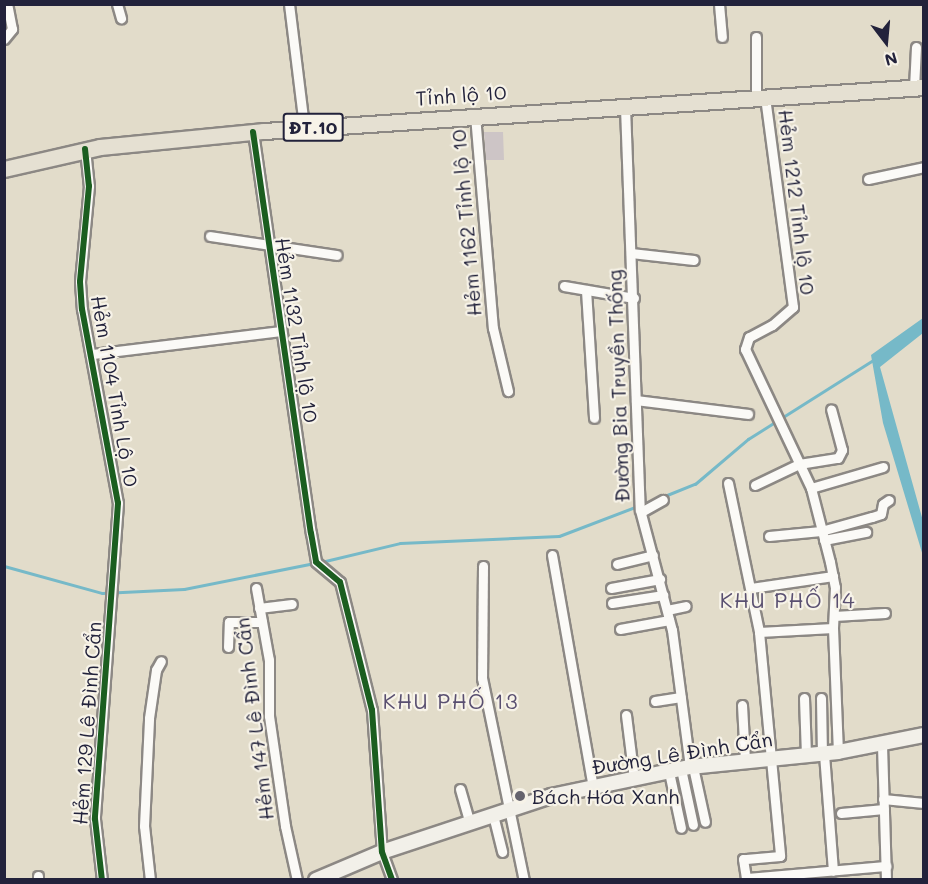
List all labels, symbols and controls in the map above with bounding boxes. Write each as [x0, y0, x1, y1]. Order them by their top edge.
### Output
north arrow [856, 12, 916, 72]
text: N [882, 48, 900, 72]
street label: Tỉnh lộ 10 [415, 80, 507, 110]
street label: Hẻm 1212 Tỉnh lộ 10 [774, 108, 820, 296]
road number: ĐT.10 [282, 112, 344, 142]
street label: Hẻm 1162 Tỉnh lộ 10 [446, 129, 486, 317]
street label: Hẻm 1132 Tỉnh lộ 10 [271, 236, 323, 424]
street label: Đường Bia Truyền Thống [602, 269, 634, 503]
street label: Hẻm 1104 Tỉnh Lộ 10 [86, 294, 144, 488]
district label: KHU PHỐ 14 [720, 587, 856, 613]
street label: Hẻm 147 Lê Đình Cẩn [230, 616, 278, 822]
street label: Hẻm 129 Lê Đình Cẩn [68, 620, 106, 826]
district label: KHU PHỐ 13 [383, 688, 519, 714]
street label: Đường Lê Đình Cẩn [590, 727, 774, 779]
place label: Bách Hóa Xanh [532, 784, 679, 808]
marker: Bách Hóa Xanh [513, 789, 527, 803]

